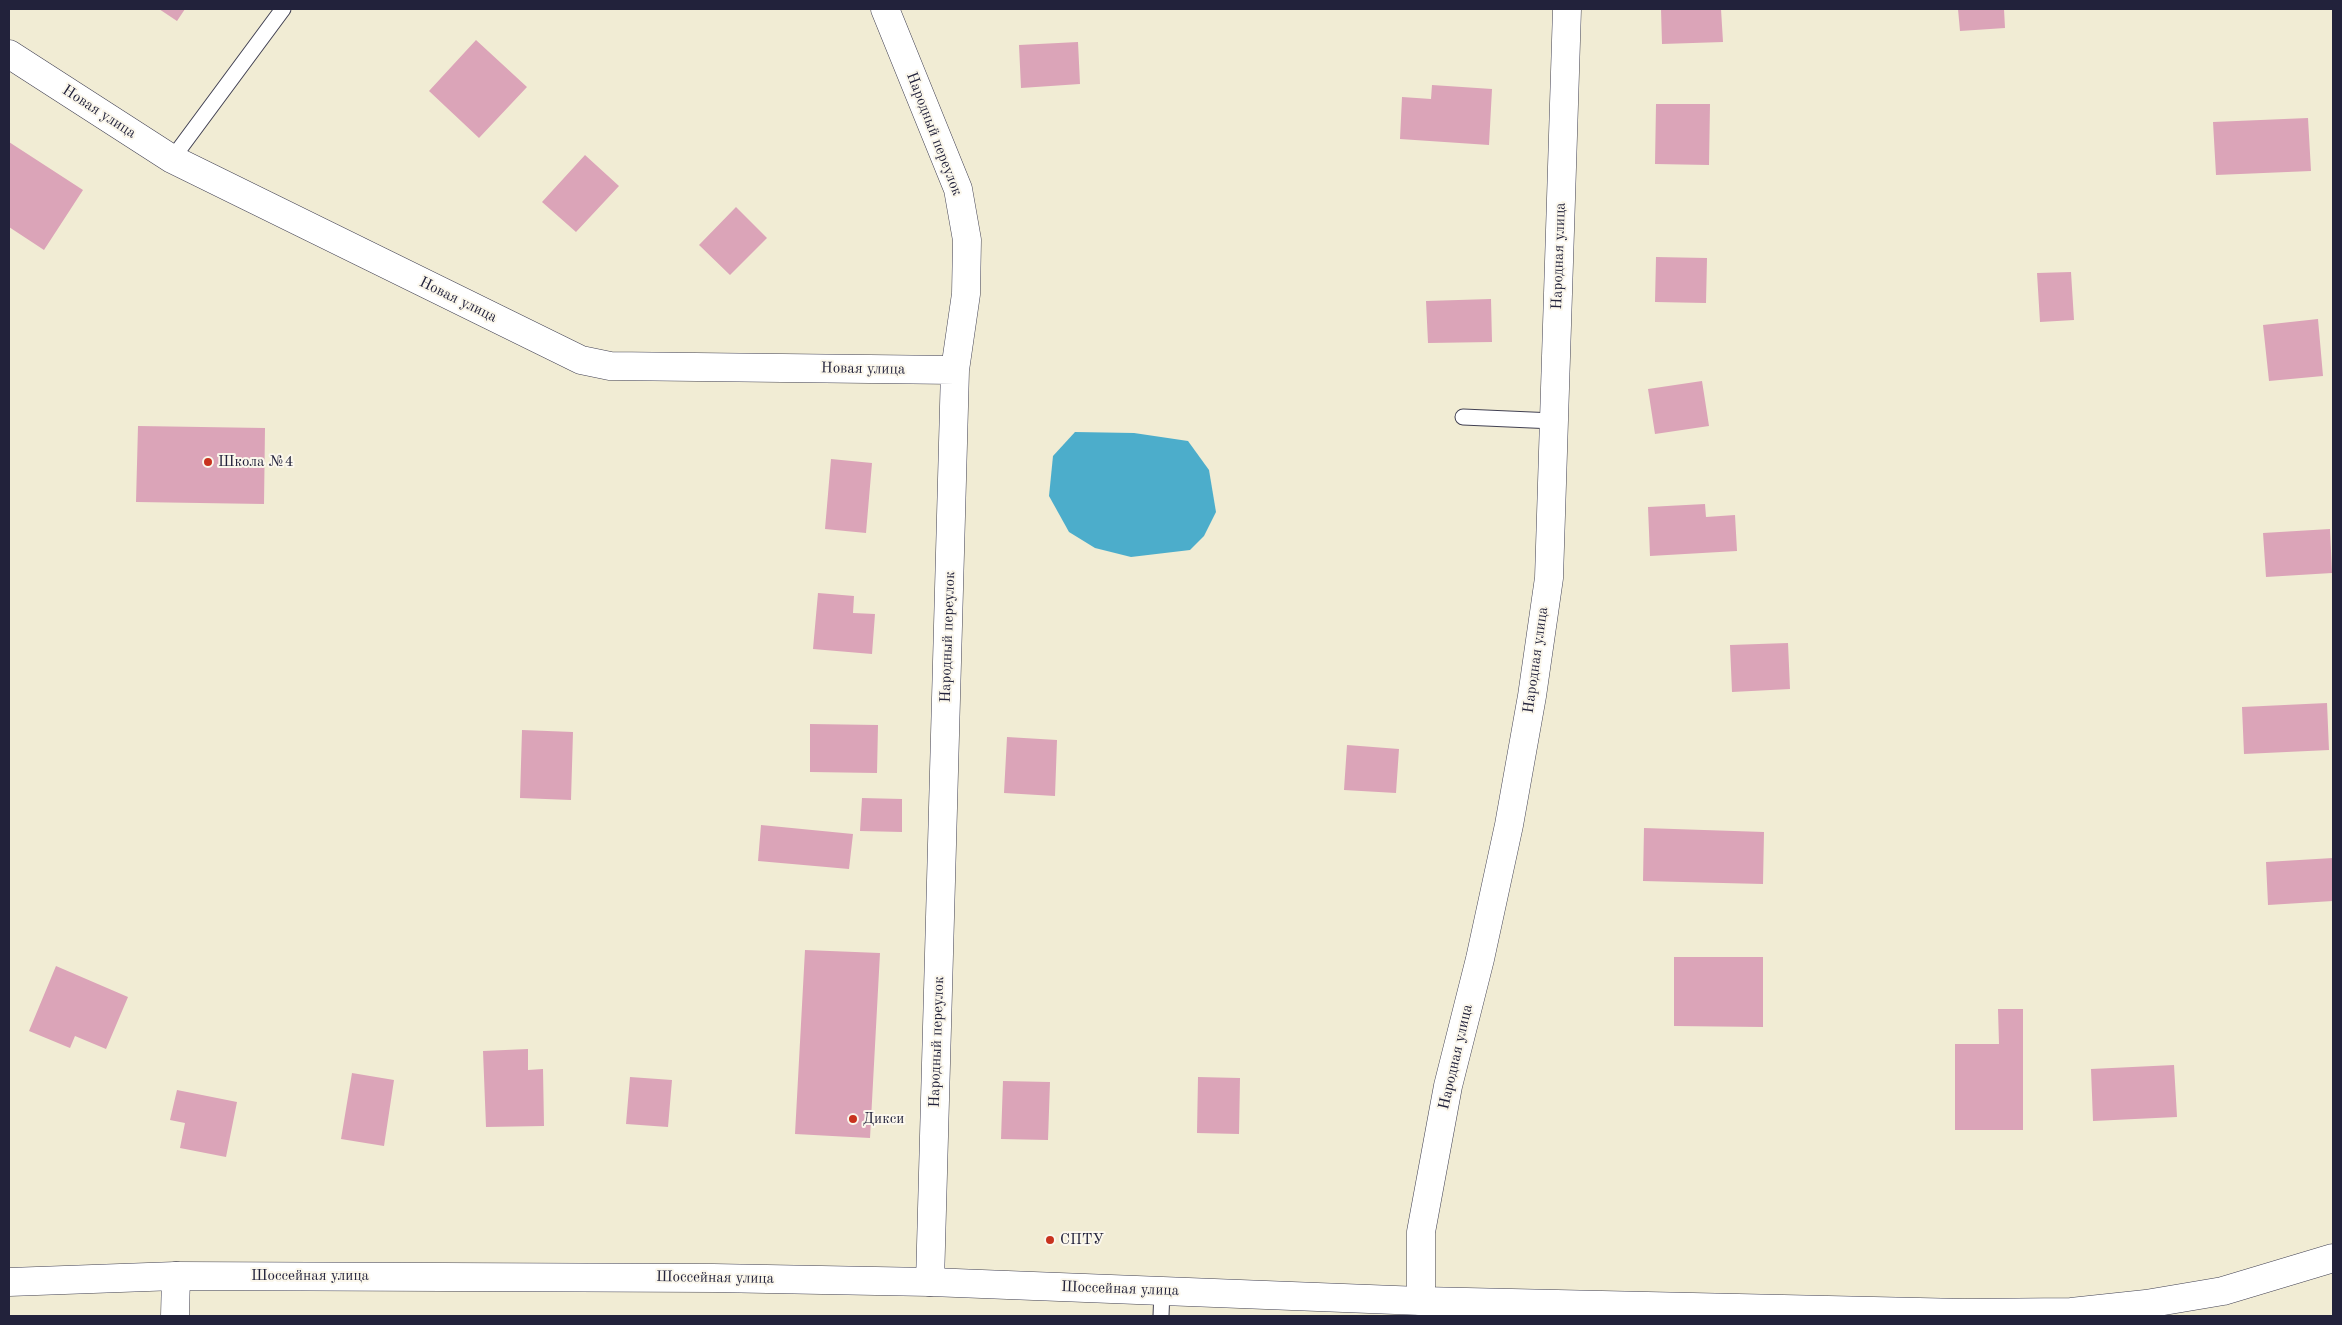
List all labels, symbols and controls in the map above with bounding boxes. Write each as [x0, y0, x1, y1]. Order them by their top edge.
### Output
street label: Народный переулок [902, 70, 966, 198]
street label: Новая улица [59, 82, 139, 142]
street label: Народная улица [1548, 202, 1570, 310]
street label: Новая улица [416, 273, 500, 327]
street label: Новая улица [821, 359, 905, 379]
place label: Школа №4 [218, 453, 293, 471]
marker: Школа №4 [202, 456, 214, 468]
street label: Народный переулок [937, 571, 959, 703]
street label: Народная улица [1520, 606, 1552, 714]
street label: Народный переулок [926, 976, 948, 1108]
street label: Народная улица [1435, 1003, 1477, 1111]
place label: Дикси [863, 1110, 904, 1128]
marker: Дикси [847, 1113, 859, 1125]
place label: СПТУ [1060, 1231, 1104, 1249]
marker: СПТУ [1044, 1234, 1056, 1246]
street label: Шоссейная улица [251, 1267, 369, 1285]
street label: Шоссейная улица [656, 1268, 774, 1288]
street label: Шоссейная улица [1061, 1278, 1179, 1300]

